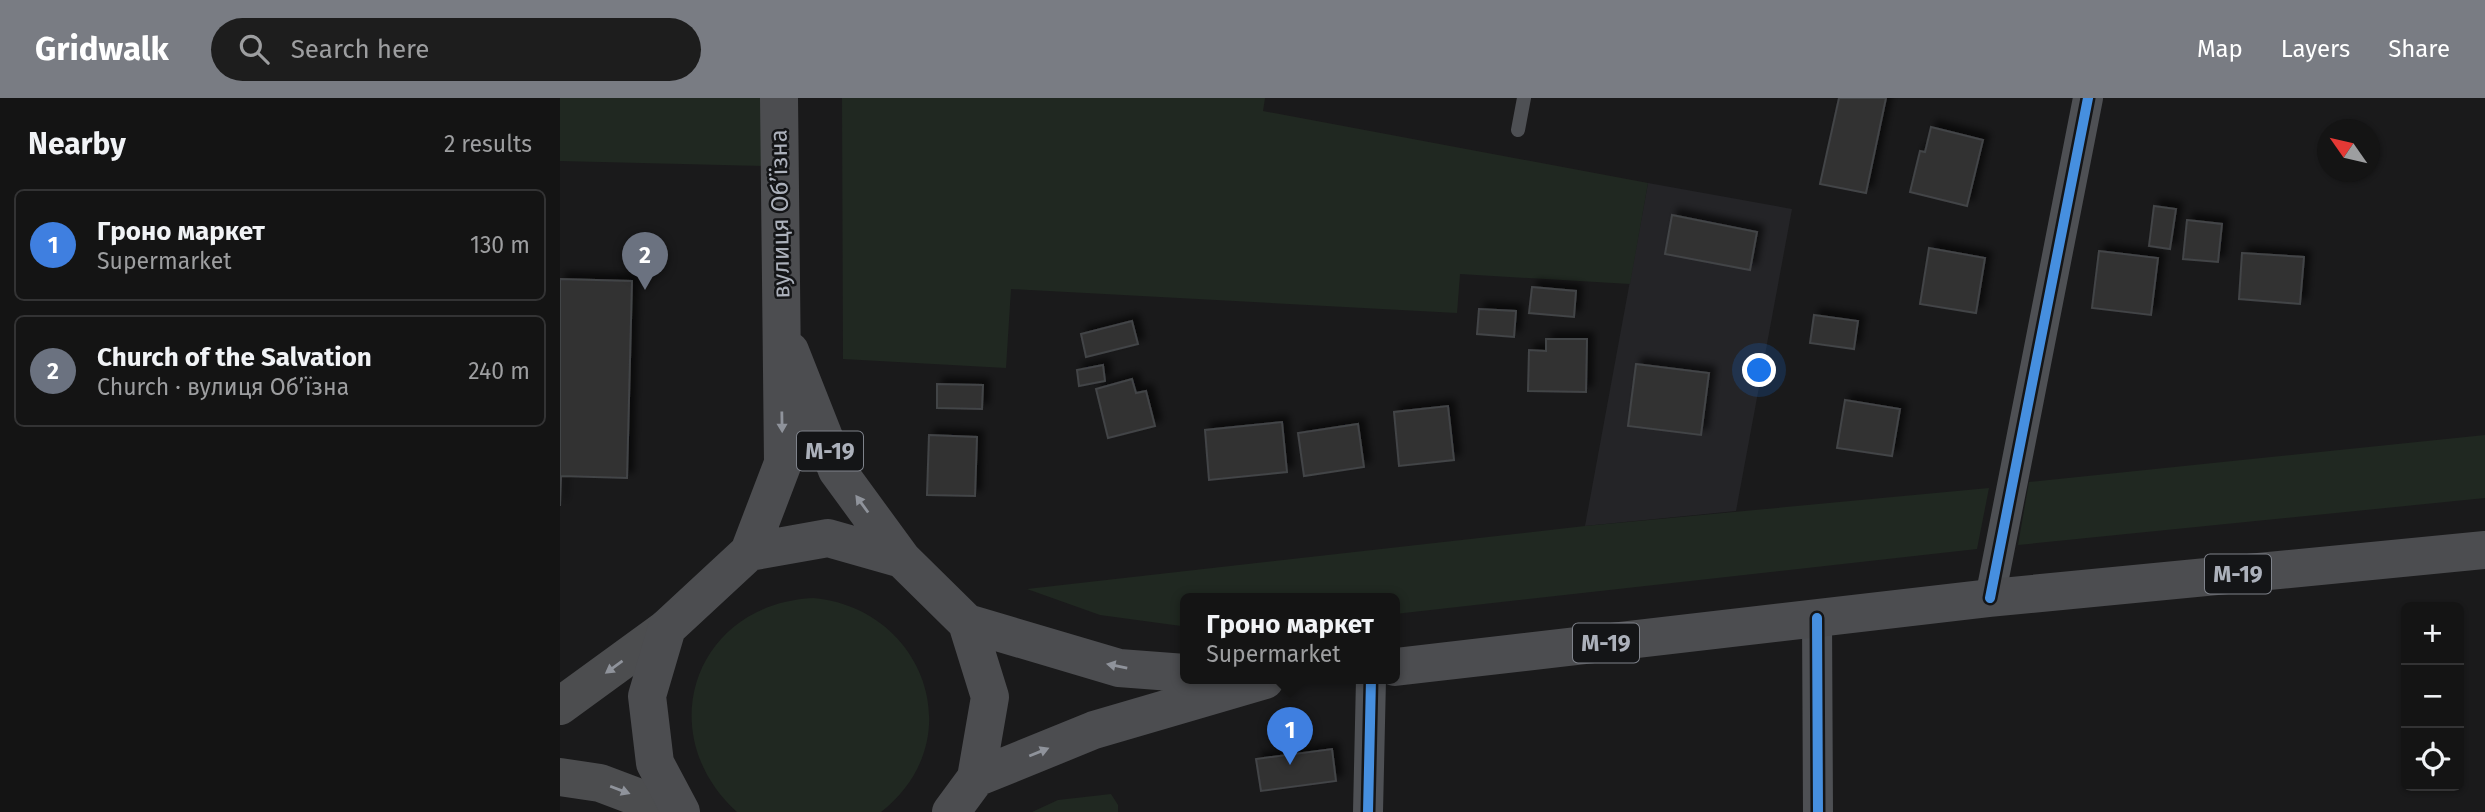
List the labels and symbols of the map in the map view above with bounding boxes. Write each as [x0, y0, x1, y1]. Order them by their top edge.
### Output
north arrow [2317, 119, 2380, 182]
street label: вулиця Об’їзна [765, 129, 795, 299]
pin: 2 [622, 232, 668, 290]
your location [1742, 353, 1776, 387]
one-way arrow [776, 412, 788, 434]
road number: М-19 [797, 432, 863, 470]
one-way arrow [855, 495, 869, 513]
road number: М-19 [2205, 554, 2271, 594]
road number: М-19 [1573, 624, 1639, 663]
one-way arrow [605, 659, 623, 673]
one-way arrow [1106, 661, 1128, 672]
pin: 1 [1267, 707, 1313, 765]
one-way arrow [1029, 746, 1049, 758]
one-way arrow [609, 785, 630, 796]

